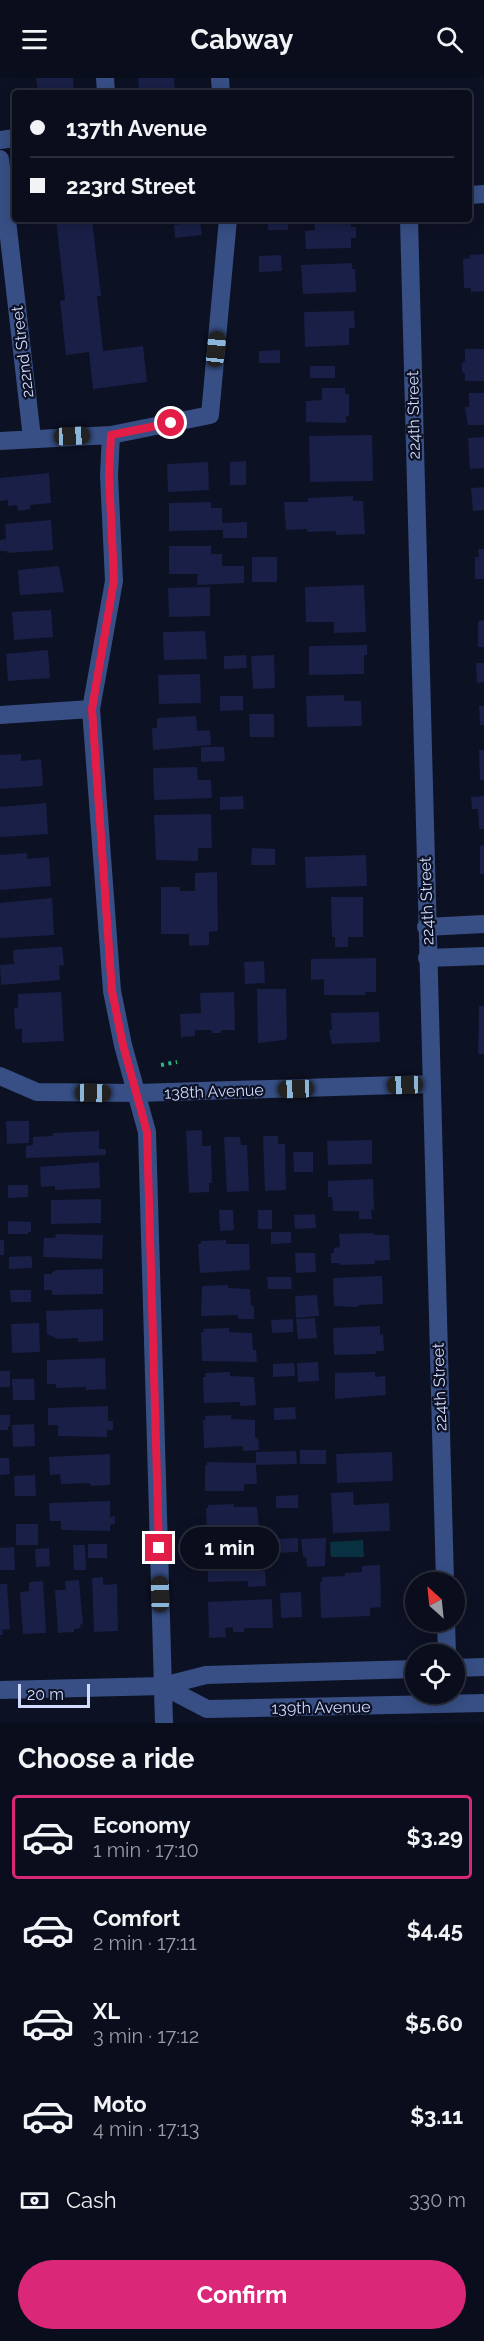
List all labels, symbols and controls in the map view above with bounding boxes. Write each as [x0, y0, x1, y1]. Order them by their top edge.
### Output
icon: menu [18, 23, 51, 56]
icon: search [433, 23, 466, 56]
text: Cabway [191, 24, 293, 55]
text: 137th Avenue [66, 115, 207, 141]
text: 223rd Street [66, 173, 196, 199]
street label: 222nd Street [7, 304, 38, 399]
car [205, 330, 227, 368]
street label: 224th Street [403, 370, 424, 459]
route start [157, 409, 184, 436]
car [54, 426, 90, 446]
street label: 224th Street [415, 856, 438, 946]
car [387, 1075, 423, 1095]
car [278, 1079, 314, 1099]
street label: 138th Avenue [164, 1080, 264, 1103]
car [75, 1084, 111, 1102]
street label: 224th Street [428, 1342, 451, 1432]
callout: 1 min [180, 1527, 279, 1569]
route end [145, 1534, 172, 1561]
text: 1 min [204, 1536, 255, 1560]
north arrow [405, 1572, 465, 1632]
map controls [405, 1572, 465, 1704]
car [151, 1576, 169, 1612]
button: locate [405, 1644, 465, 1704]
scale bar [18, 1681, 90, 1708]
text: 20 m [27, 1685, 64, 1704]
street label: 139th Avenue [271, 1697, 371, 1718]
text: Choose a ride [18, 1743, 194, 1774]
icon: car [21, 1810, 75, 1864]
text: Economy [93, 1812, 191, 1838]
text: $3.29 [407, 1824, 463, 1850]
text: 1 min · 17:10 [93, 1838, 199, 1862]
icon: car [21, 1903, 75, 1957]
text: Comfort [93, 1905, 180, 1931]
text: $4.45 [407, 1917, 463, 1943]
text: 2 min · 17:11 [93, 1931, 197, 1955]
icon: car [21, 1996, 75, 2050]
text: XL [93, 1998, 120, 2024]
text: $5.60 [405, 2010, 463, 2036]
text: 3 min · 17:12 [93, 2024, 199, 2048]
icon: car [21, 2089, 75, 2143]
text: Moto [93, 2091, 147, 2117]
text: $3.11 [410, 2103, 463, 2129]
text: 4 min · 17:13 [93, 2117, 200, 2141]
icon: cash [18, 2184, 51, 2217]
text: Cash [66, 2187, 117, 2213]
text: 330 m [409, 2188, 466, 2212]
button: Confirm [18, 2260, 466, 2329]

